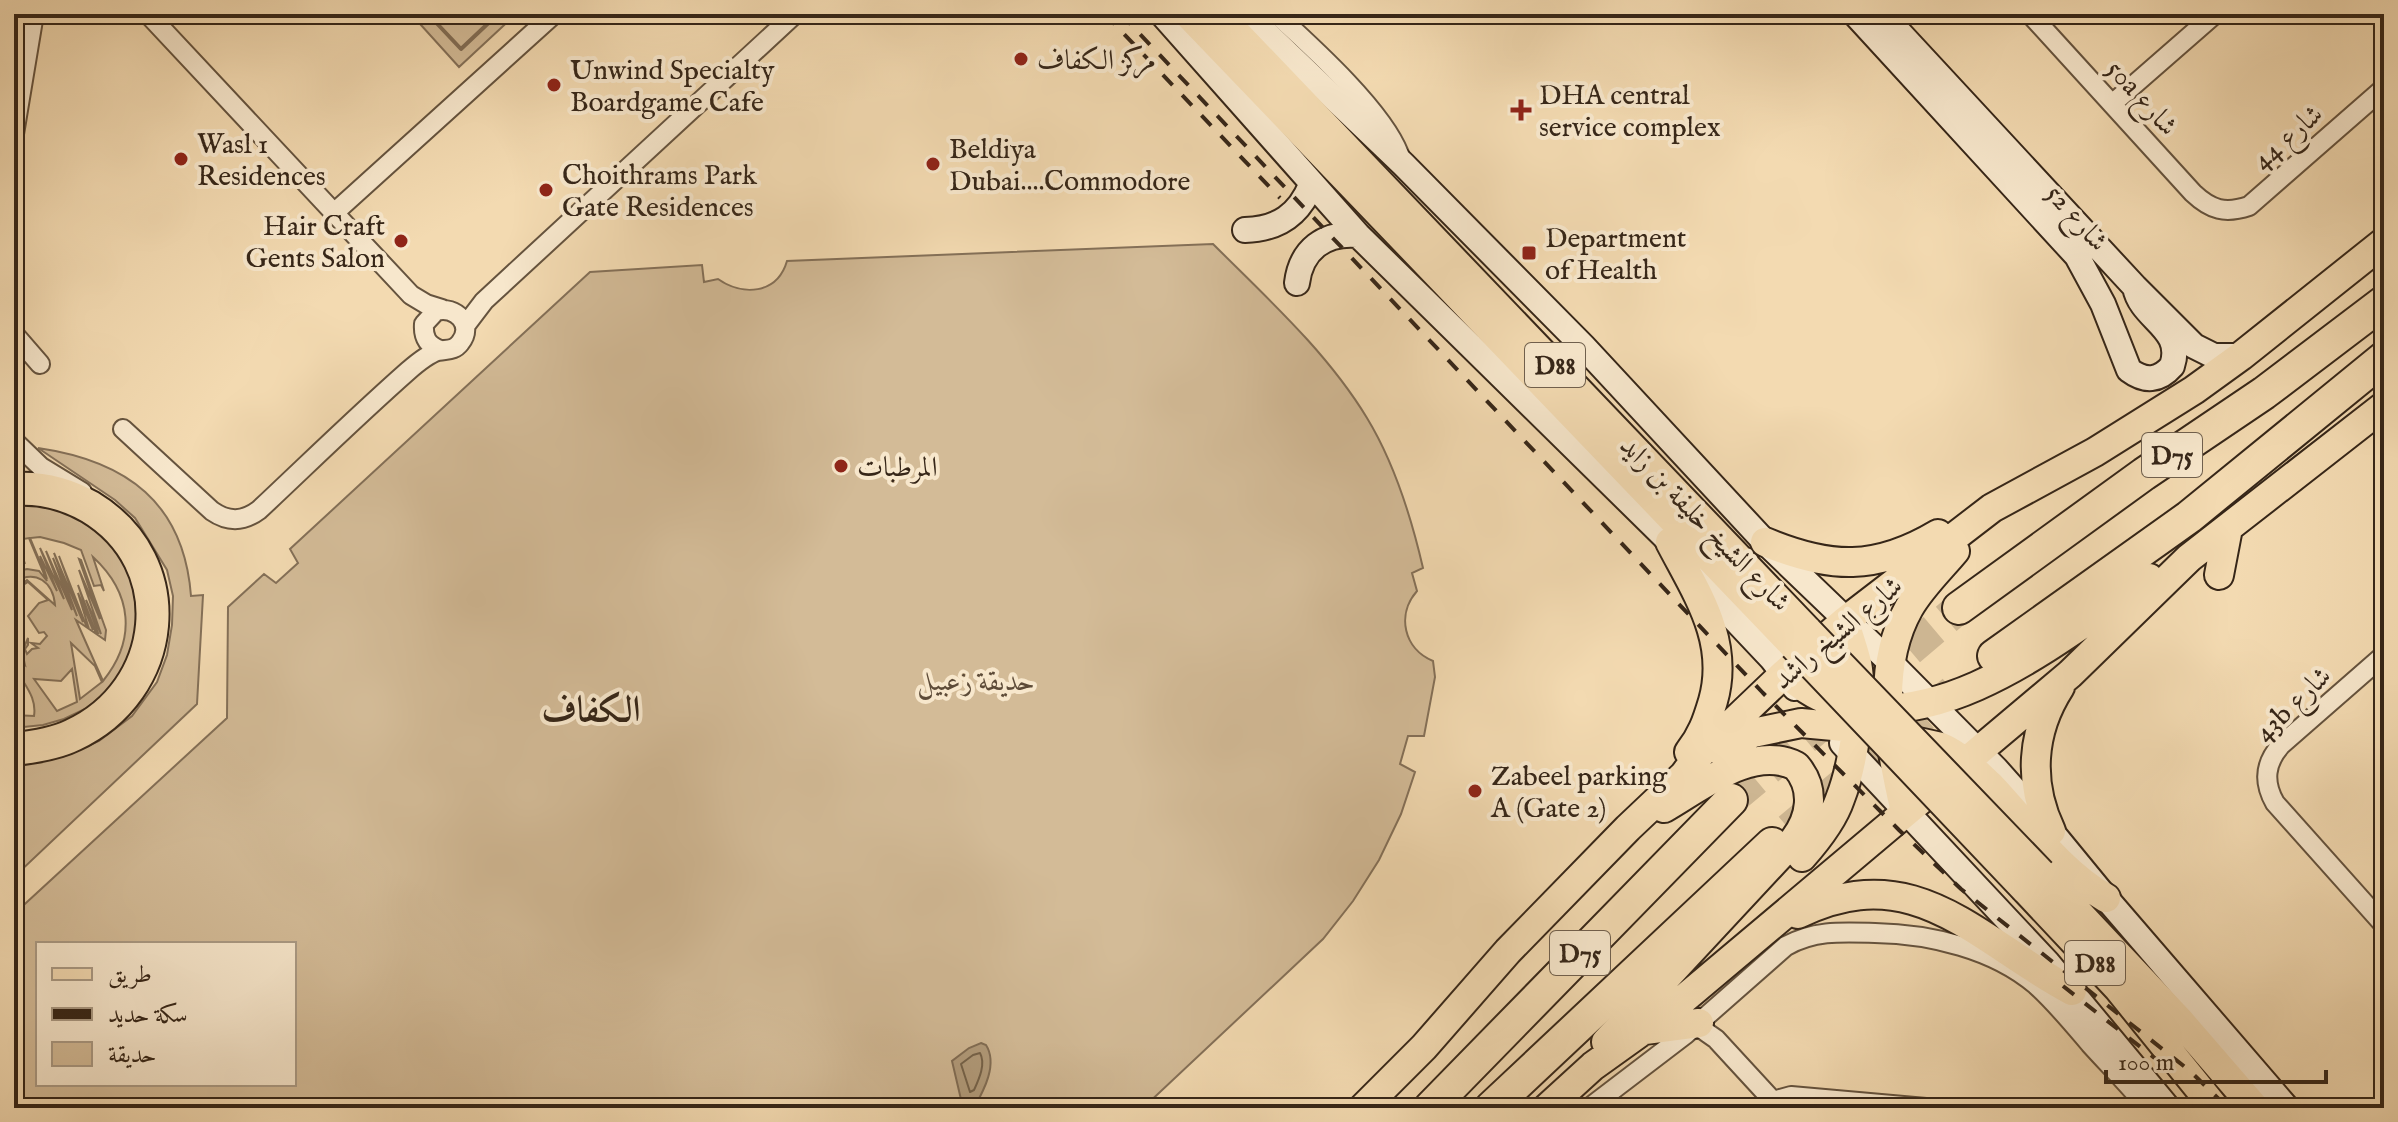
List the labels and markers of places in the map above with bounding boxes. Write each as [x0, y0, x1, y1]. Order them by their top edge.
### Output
place label: مركز الكفاف [1037, 44, 1156, 79]
marker: مركز الكفاف [1012, 50, 1030, 68]
place label: Unwind Specialty Boardgame Cafe [570, 54, 775, 121]
marker: Unwind Specialty Boardgame Cafe [545, 76, 563, 94]
place label: DHA central service complex [1539, 79, 1721, 146]
marker: DHA central service complex [1510, 99, 1532, 121]
place label: Wasl 1 Residences [197, 128, 326, 195]
place label: Beldiya Dubai....Commodore [949, 133, 1191, 200]
marker: Wasl 1 Residences [172, 150, 190, 168]
marker: Beldiya Dubai....Commodore [924, 155, 942, 173]
place label: Choithrams Park Gate Residences [562, 159, 758, 226]
marker: Choithrams Park Gate Residences [537, 181, 555, 199]
place label: Hair Craft Gents Salon [246, 210, 385, 277]
place label: Department of Health [1545, 222, 1687, 289]
marker: Hair Craft Gents Salon [392, 232, 410, 250]
marker: Department of Health [1520, 244, 1538, 262]
place label: المرطبات [857, 451, 938, 486]
marker: المرطبات [832, 457, 850, 475]
place label: Zabeel parking A (Gate 2) [1490, 760, 1668, 827]
marker: Zabeel parking A (Gate 2) [1466, 782, 1484, 800]

